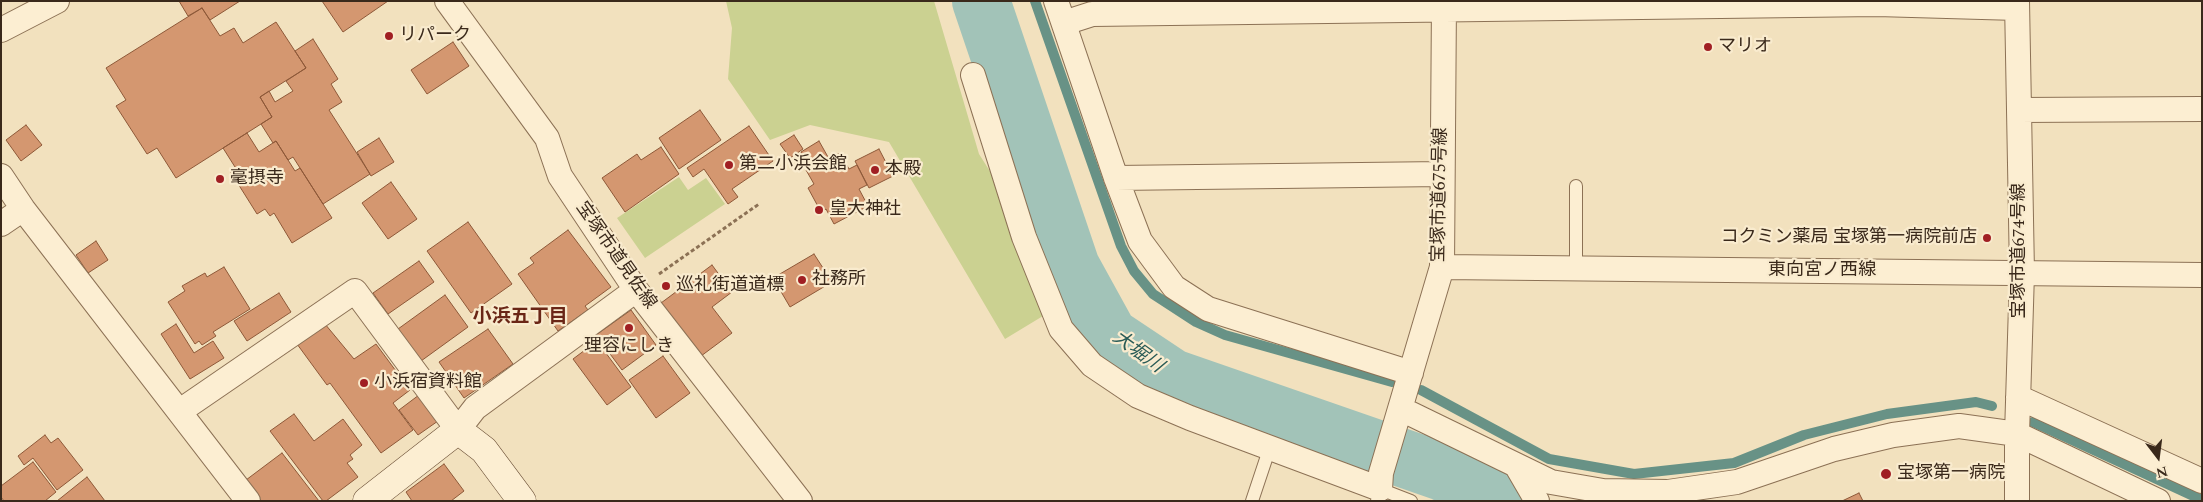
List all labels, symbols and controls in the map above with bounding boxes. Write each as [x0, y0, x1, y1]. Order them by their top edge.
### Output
place label: リパーク [399, 25, 471, 47]
marker: リパーク [383, 30, 395, 42]
place label: マリオ [1718, 36, 1772, 58]
marker: マリオ [1702, 41, 1714, 53]
street label: 宝塚市道675号線 [1429, 127, 1453, 263]
place label: 第二小浜会館 [739, 154, 847, 176]
marker: 第二小浜会館 [723, 159, 735, 171]
place label: 本殿 [885, 159, 921, 181]
marker: 本殿 [869, 164, 881, 176]
place label: 毫摂寺 [230, 168, 284, 190]
marker: 毫摂寺 [214, 173, 226, 185]
street label: 宝塚市道674号線 [2009, 184, 2031, 318]
street label: 宝塚市道見佐線 [570, 198, 660, 314]
place label: 皇大神社 [829, 199, 901, 221]
marker: 皇大神社 [813, 204, 825, 216]
place label: コクミン薬局 宝塚第一病院前店 [1721, 227, 1977, 249]
marker: コクミン薬局 宝塚第一病院前店 [1981, 232, 1993, 244]
street label: 東向宮ノ西線 [1768, 260, 1876, 282]
place label: 社務所 [812, 269, 866, 291]
marker: 社務所 [796, 274, 808, 286]
place label: 巡礼街道道標 [676, 275, 784, 297]
marker: 巡礼街道道標 [660, 280, 672, 292]
district label: 小浜五丁目 [473, 307, 567, 329]
marker: 理容にしき [623, 322, 635, 334]
water label: 大堀川 [1107, 327, 1167, 379]
place label: 理容にしき [584, 336, 674, 358]
place label: 小浜宿資料館 [374, 372, 482, 394]
marker: 小浜宿資料館 [358, 377, 370, 389]
north arrow [2133, 432, 2183, 482]
text: N [2154, 460, 2170, 484]
place label: 宝塚第一病院 [1897, 463, 2005, 485]
marker: 宝塚第一病院 [1879, 467, 1893, 481]

